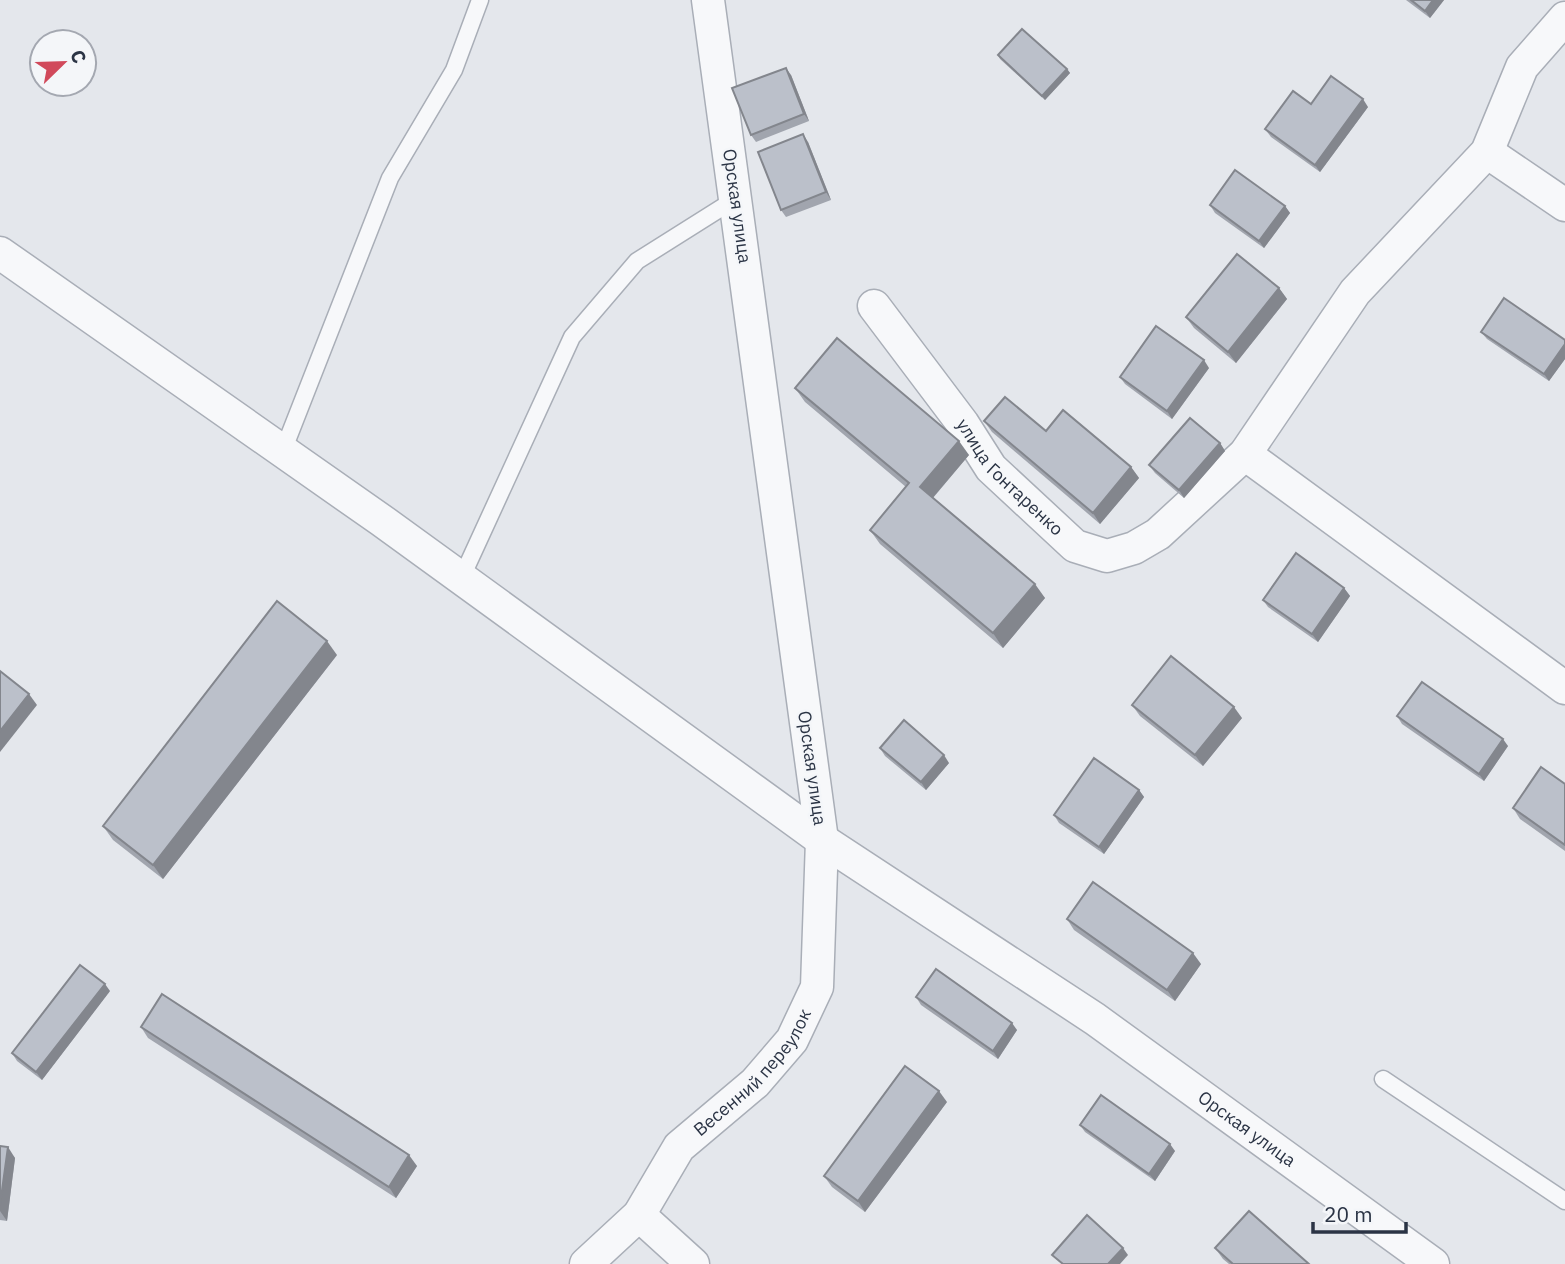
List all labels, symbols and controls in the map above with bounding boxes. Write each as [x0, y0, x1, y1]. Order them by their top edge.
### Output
north arrow [28, 28, 98, 98]
text: С [65, 46, 92, 67]
street label: Орская улица [718, 147, 757, 265]
street label: улица Гонтаренко [952, 414, 1068, 540]
street label: Орская улица [793, 709, 832, 827]
street label: Весенний переулок [689, 1005, 816, 1141]
street label: Орская улица [1194, 1085, 1301, 1172]
scale bar [1313, 1190, 1406, 1234]
text: 20 m [1324, 1200, 1373, 1228]

